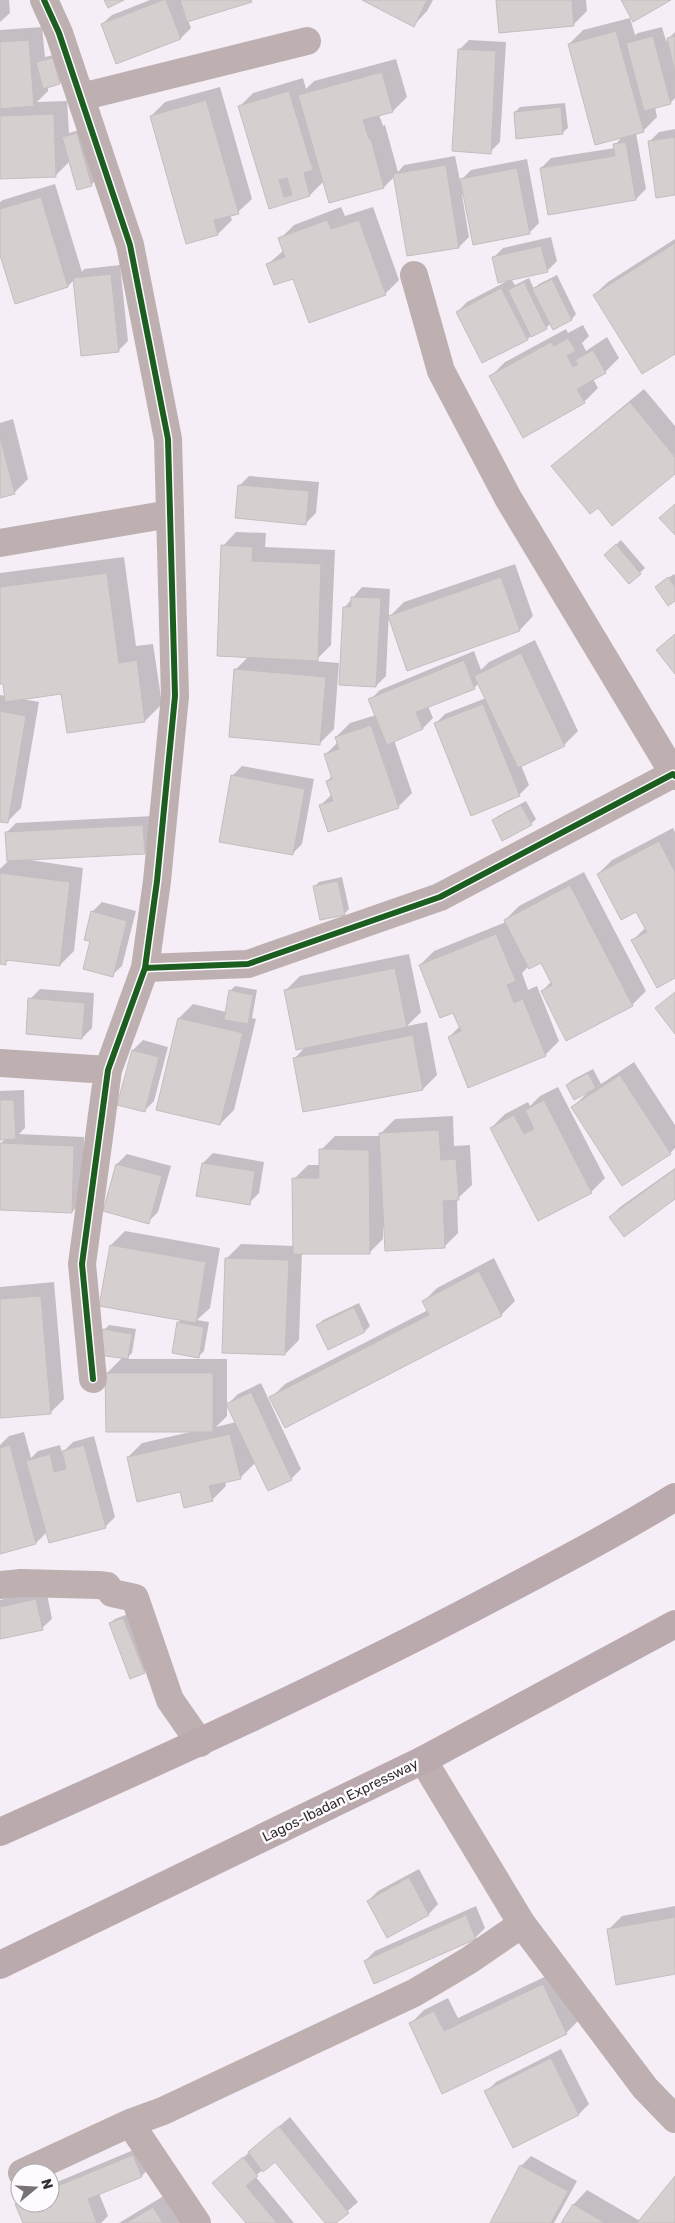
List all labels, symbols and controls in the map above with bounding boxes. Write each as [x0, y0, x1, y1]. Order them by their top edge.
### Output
street label: Lagos-Ibadan Expressway [259, 1755, 421, 1846]
north arrow [10, 2163, 60, 2213]
text: N [37, 2177, 57, 2192]

